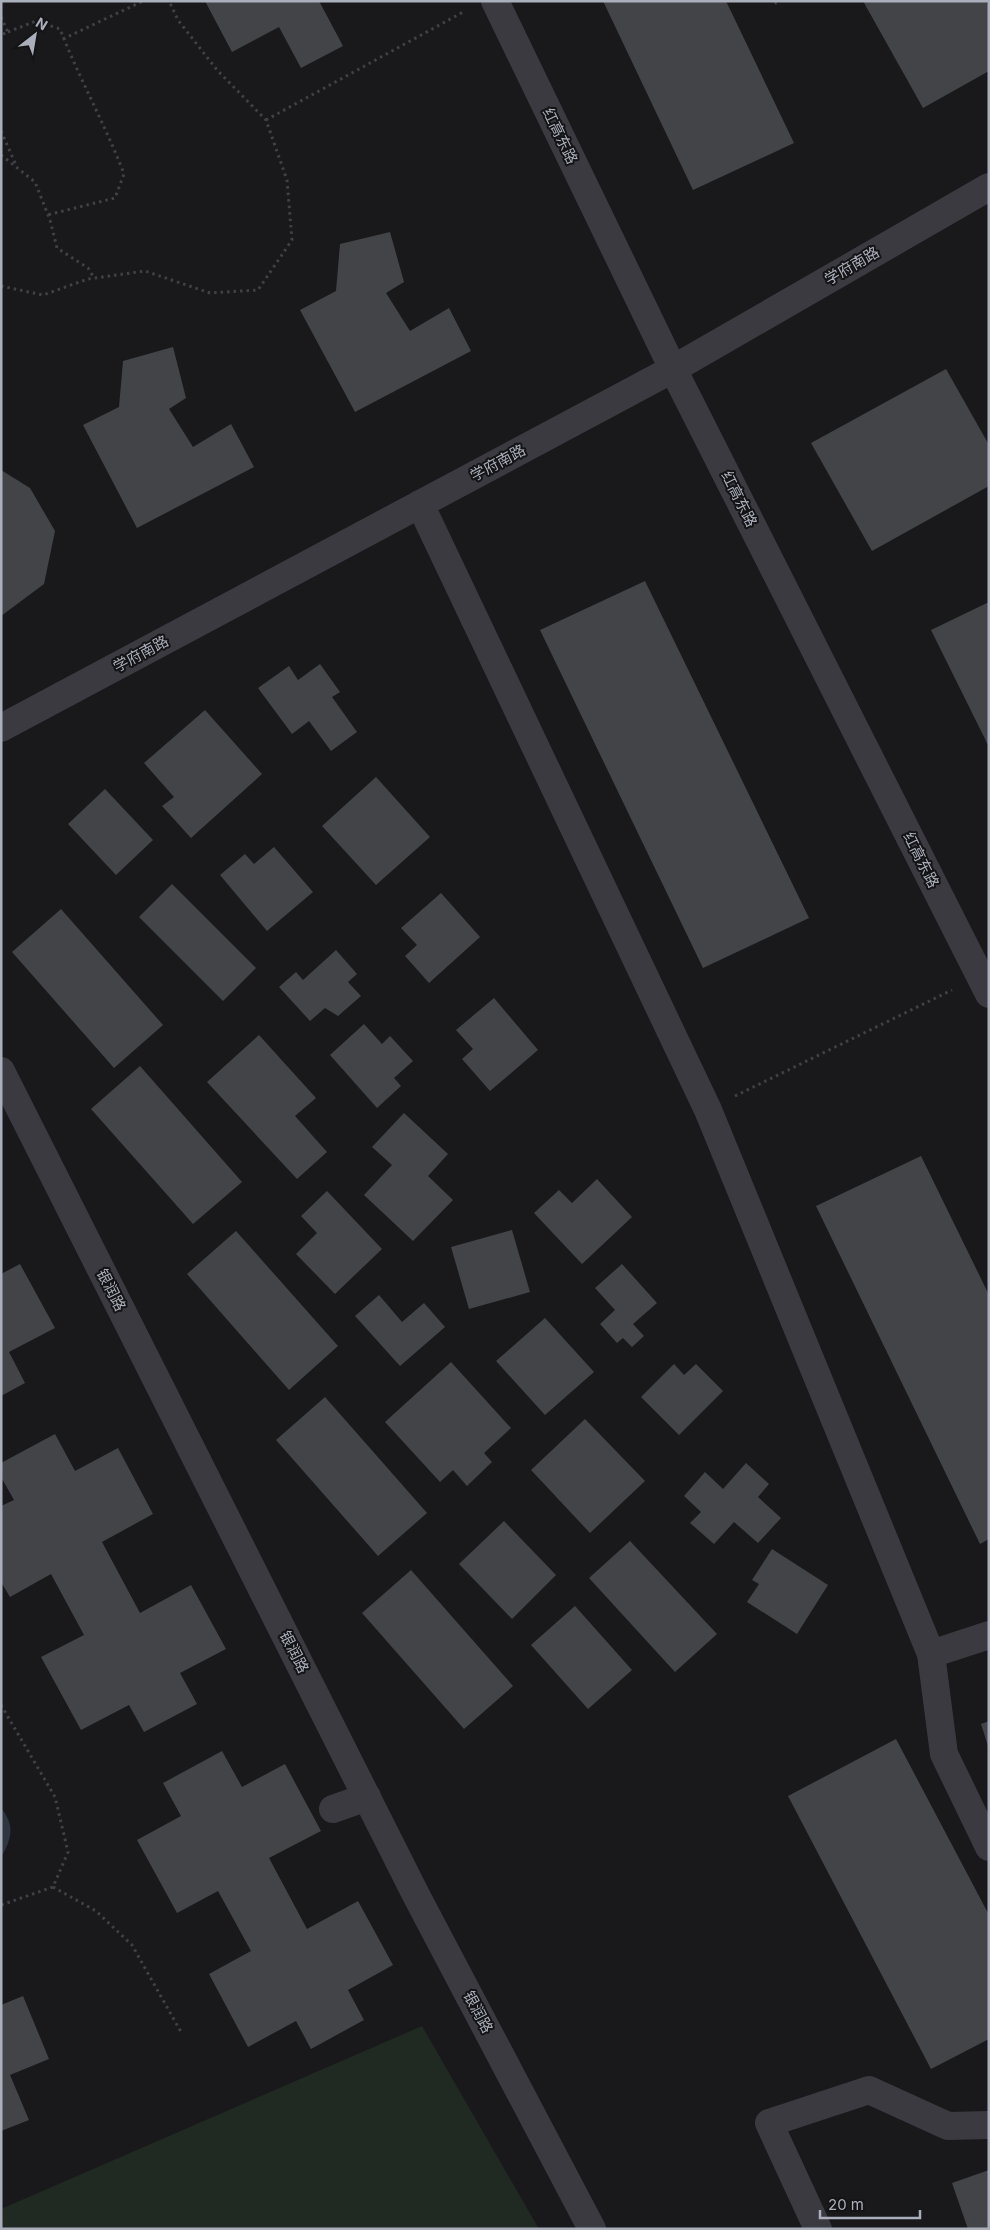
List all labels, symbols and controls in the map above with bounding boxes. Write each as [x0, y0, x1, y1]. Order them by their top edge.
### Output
north arrow [10, 10, 60, 60]
text: N [33, 13, 51, 33]
street label: 红高东路 [539, 105, 582, 167]
street label: 学府南路 [821, 242, 882, 289]
street label: 学府南路 [467, 440, 529, 485]
street label: 红高东路 [717, 468, 762, 530]
street label: 学府南路 [110, 631, 172, 676]
street label: 红高东路 [899, 829, 944, 891]
street label: 银润路 [93, 1265, 130, 1314]
street label: 银润路 [276, 1627, 313, 1676]
street label: 银润路 [459, 1987, 497, 2036]
scale bar [820, 2188, 920, 2220]
text: 20 m [828, 2195, 864, 2214]

